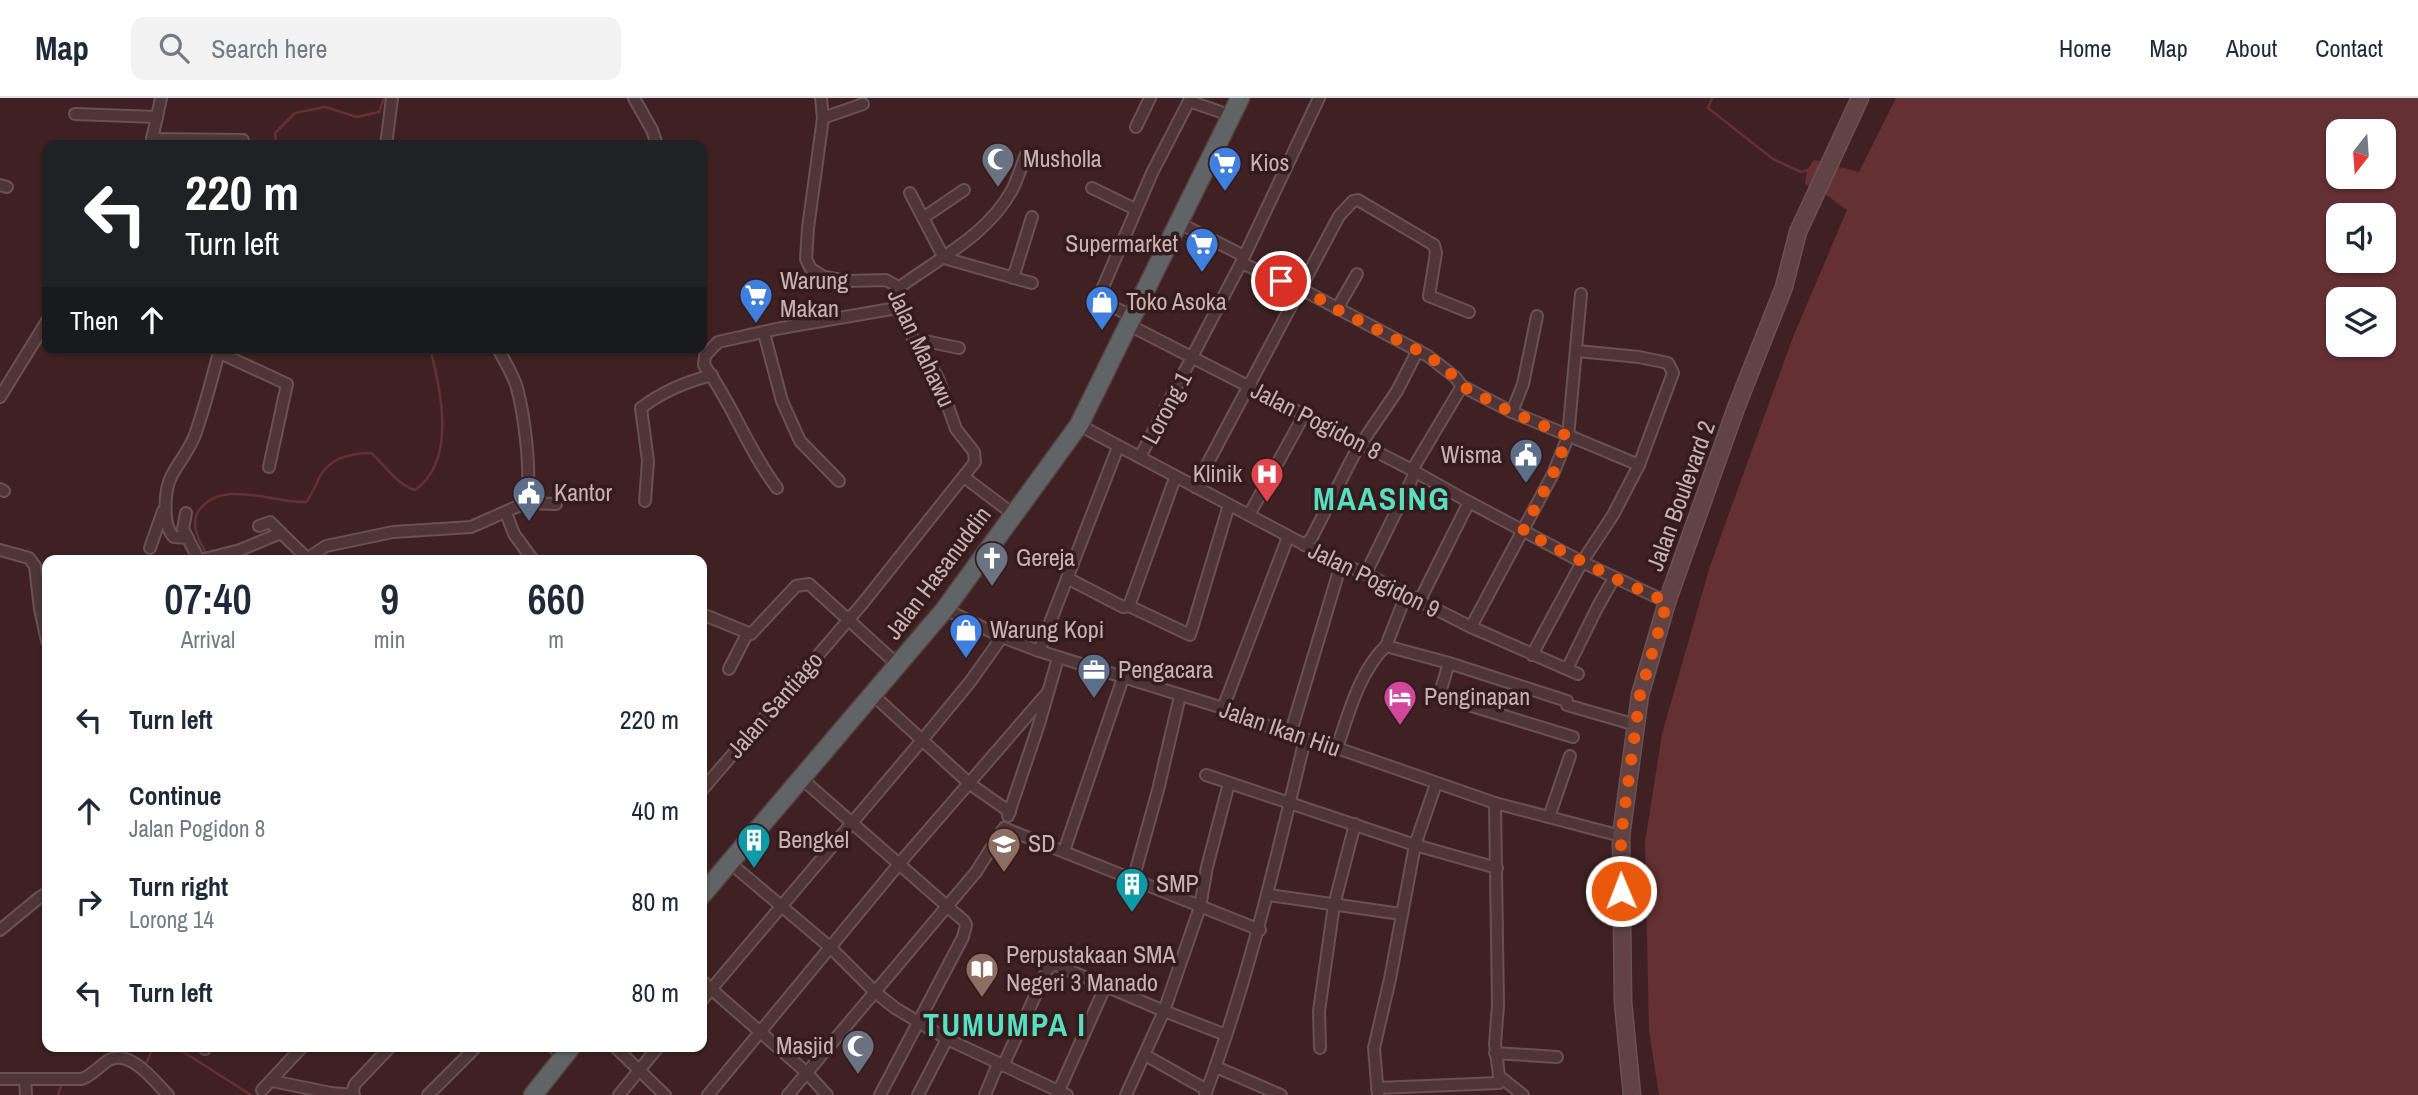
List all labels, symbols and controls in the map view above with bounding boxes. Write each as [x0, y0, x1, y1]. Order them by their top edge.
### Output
search box [131, 17, 621, 80]
text: Map [35, 26, 89, 70]
icon: search [155, 29, 193, 67]
text: Search here [211, 31, 327, 66]
text: Home [2059, 32, 2111, 64]
text: Map [2149, 32, 2188, 64]
text: About [2226, 32, 2277, 64]
text: Contact [2315, 32, 2383, 64]
north arrow [2326, 119, 2396, 189]
map controls [2326, 119, 2396, 357]
mosque icon: Musholla [979, 140, 1017, 189]
place label: Musholla [1023, 142, 1102, 174]
supermarket icon: Kios [1206, 144, 1244, 193]
place label: Kios [1250, 146, 1289, 178]
text: 220 m [185, 159, 299, 225]
icon: left [70, 168, 161, 259]
button: sound [2326, 203, 2396, 273]
text: Turn left [185, 222, 279, 265]
supermarket icon: Supermarket [1183, 225, 1221, 274]
place label: Supermarket [1065, 227, 1179, 259]
pin [1251, 251, 1311, 311]
icon: arrive [1262, 262, 1300, 300]
place label: Warung Makan [780, 264, 848, 324]
supermarket icon: Warung Makan [737, 276, 775, 325]
street label: Jalan Mahawu [881, 283, 963, 412]
shop icon: Toko Asoka [1083, 283, 1121, 332]
place label: Toko Asoka [1126, 285, 1227, 317]
button: layers [2326, 287, 2396, 357]
icon: ahead [133, 301, 171, 339]
text: Then [70, 303, 119, 338]
street label: Lorong 1 [1134, 366, 1199, 449]
street label: Jalan Pogidon 8 [1246, 374, 1387, 467]
street label: Jalan Boulevard 2 [1638, 416, 1722, 575]
public building icon: Wisma [1507, 436, 1545, 485]
place label: Wisma [1441, 438, 1502, 470]
hospital icon: Klinik [1248, 455, 1286, 504]
place label: Klinik [1193, 457, 1242, 489]
public building icon: Kantor [510, 474, 548, 523]
place label: Kantor [554, 476, 612, 508]
district label: MAASING [1313, 477, 1451, 520]
street label: Jalan Hasanuddin [877, 499, 998, 645]
street label: Jalan Pogidon 9 [1303, 534, 1445, 625]
church icon: Gereja [973, 539, 1011, 588]
place label: Gereja [1016, 541, 1075, 573]
text: 07:40 [164, 571, 252, 627]
text: 9 [380, 571, 399, 627]
text: 660 [527, 571, 585, 627]
shop icon: Warung Kopi [947, 611, 985, 660]
place label: Warung Kopi [990, 613, 1104, 645]
text: Arrival [181, 624, 235, 655]
text: min [374, 624, 405, 655]
text: m [548, 624, 564, 655]
street label: Jalan Santiago [719, 644, 829, 764]
office icon: Pengacara [1075, 651, 1113, 700]
place label: Pengacara [1118, 653, 1213, 685]
hotel icon: Penginapan [1381, 678, 1419, 727]
place label: Penginapan [1424, 680, 1530, 712]
street label: Jalan Ikan Hiu [1216, 692, 1345, 764]
icon: left [70, 701, 108, 739]
text: Turn left [129, 702, 213, 737]
text: 220 m [620, 702, 679, 737]
text: Continue [129, 778, 221, 813]
icon: ahead [70, 792, 108, 830]
text: 40 m [632, 793, 679, 828]
text: Jalan Pogidon 8 [129, 813, 265, 844]
building icon: Bengkel [735, 821, 773, 870]
place label: Bengkel [778, 823, 849, 855]
school or university icon: SD [985, 825, 1023, 874]
place label: SD [1028, 827, 1055, 859]
position arrow [1584, 854, 1658, 928]
building icon: SMP [1113, 865, 1151, 914]
place label: SMP [1156, 867, 1199, 899]
text: Turn right [129, 869, 228, 904]
icon: right [70, 883, 108, 921]
text: 80 m [632, 884, 679, 919]
text: Lorong 14 [129, 904, 214, 935]
place label: Perpustakaan SMA Negeri 3 Manado [1006, 938, 1176, 998]
library icon: Perpustakaan SMA Negeri 3 Manado [963, 950, 1001, 999]
icon: left [70, 974, 108, 1012]
text: Turn left [129, 975, 213, 1010]
text: 80 m [632, 975, 679, 1010]
district label: TUMUMPA I [923, 1003, 1087, 1046]
mosque icon: Masjid [839, 1027, 877, 1076]
place label: Masjid [776, 1029, 834, 1061]

